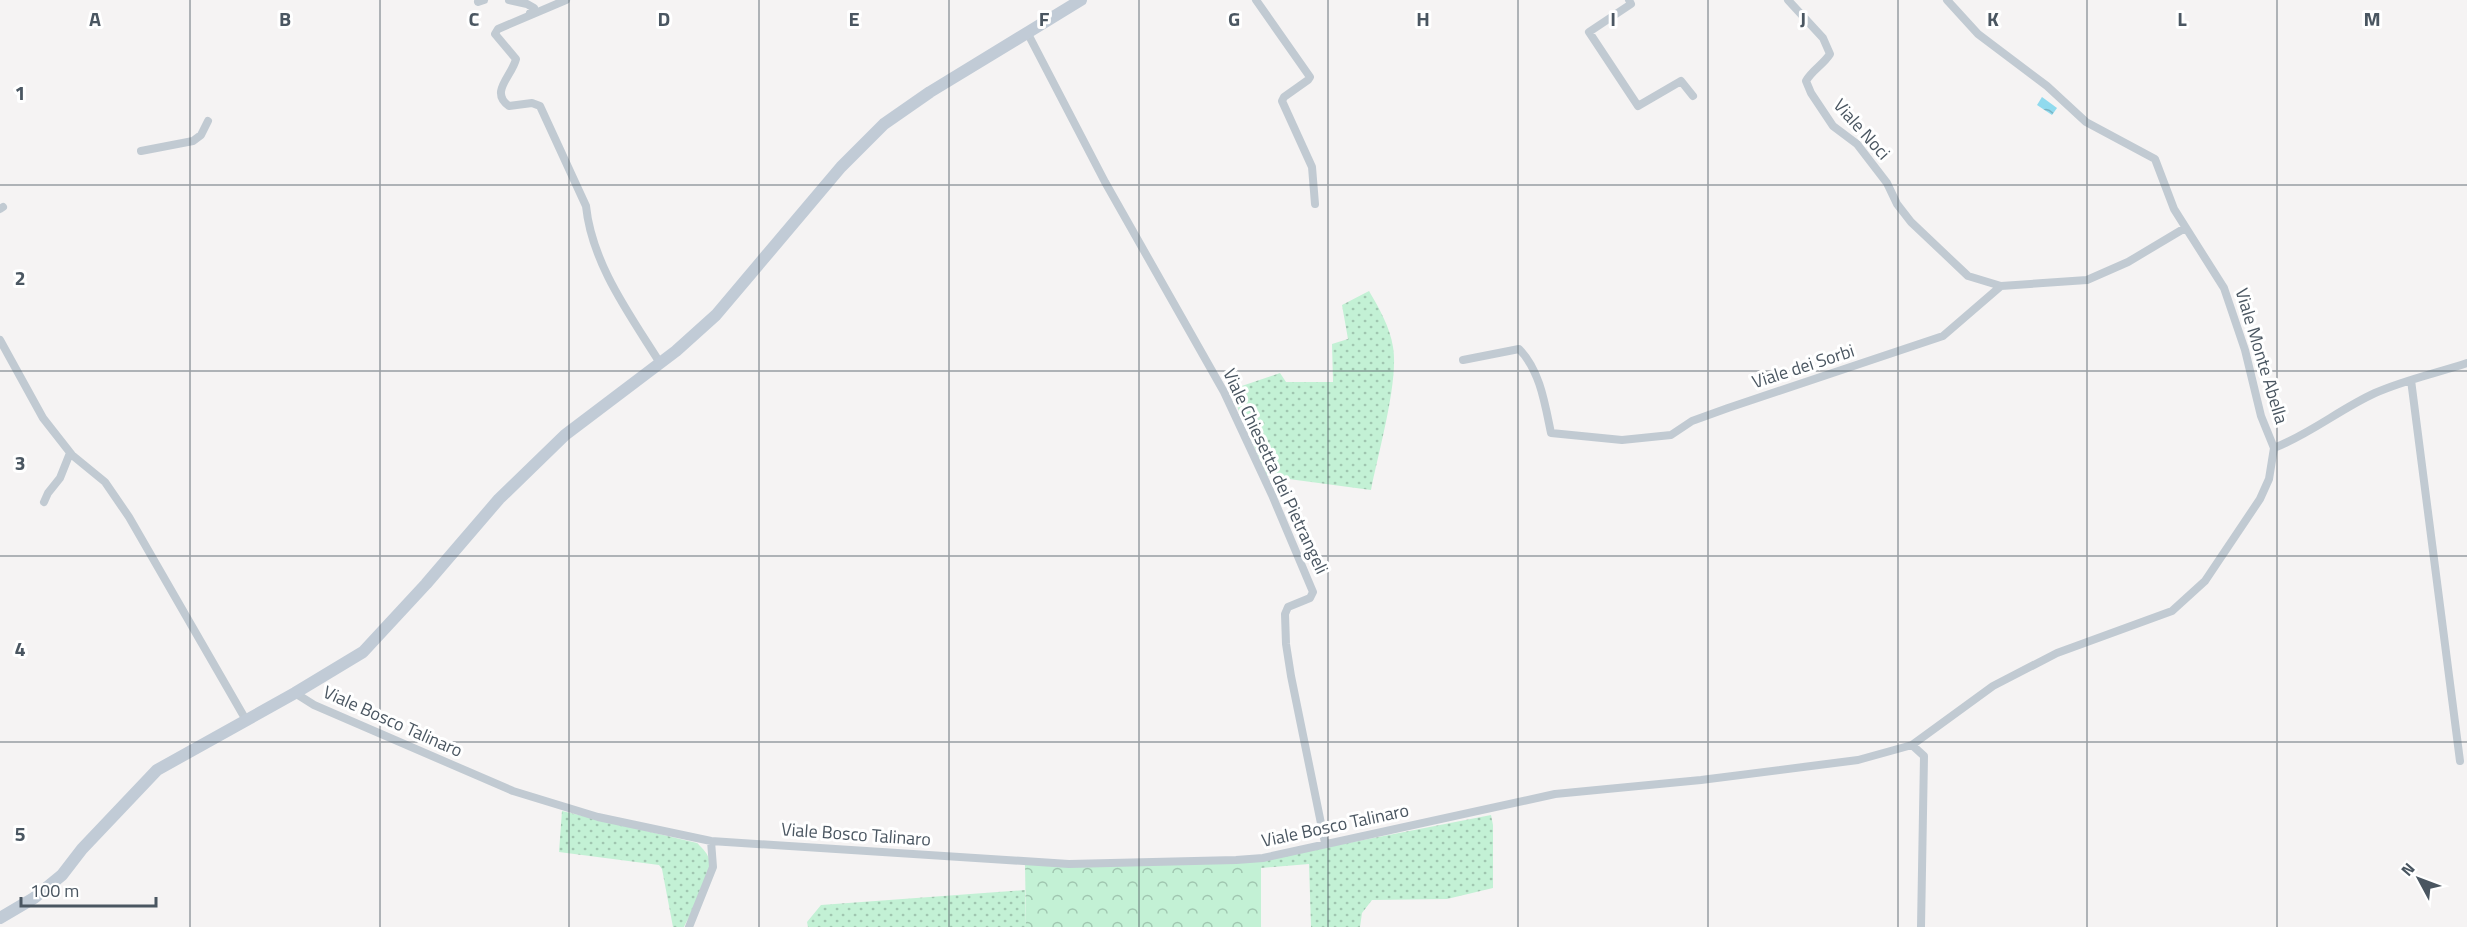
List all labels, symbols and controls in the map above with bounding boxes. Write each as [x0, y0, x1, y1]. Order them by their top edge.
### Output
text: A [89, 3, 101, 34]
text: B [279, 3, 291, 34]
text: C [469, 3, 480, 34]
text: D [658, 3, 670, 34]
text: E [848, 3, 860, 34]
text: F [1039, 3, 1050, 34]
text: G [1228, 3, 1240, 34]
text: H [1416, 3, 1430, 34]
text: I [1610, 3, 1616, 34]
text: J [1800, 3, 1806, 34]
text: K [1987, 3, 1999, 34]
text: L [2177, 3, 2187, 34]
text: M [2363, 3, 2381, 34]
text: 1 [14, 77, 26, 108]
street label: Viale Noci [1827, 92, 1897, 166]
text: 2 [14, 262, 26, 293]
street label: Viale Monte Abella [2229, 285, 2295, 427]
street label: Viale dei Sorbi [1748, 337, 1858, 395]
street label: Viale Chiesetta dei Pietrangeli [1216, 364, 1336, 578]
text: 3 [14, 447, 26, 478]
text: 4 [14, 633, 26, 664]
street label: Viale Bosco Talinaro [319, 678, 467, 764]
street label: Viale Bosco Talinaro [1259, 796, 1411, 854]
street label: Viale Bosco Talinaro [780, 815, 932, 853]
text: 5 [14, 818, 26, 849]
north arrow [2389, 849, 2449, 909]
text: N [2395, 857, 2420, 881]
scale bar [21, 870, 156, 908]
text: 100 m [30, 877, 79, 904]

